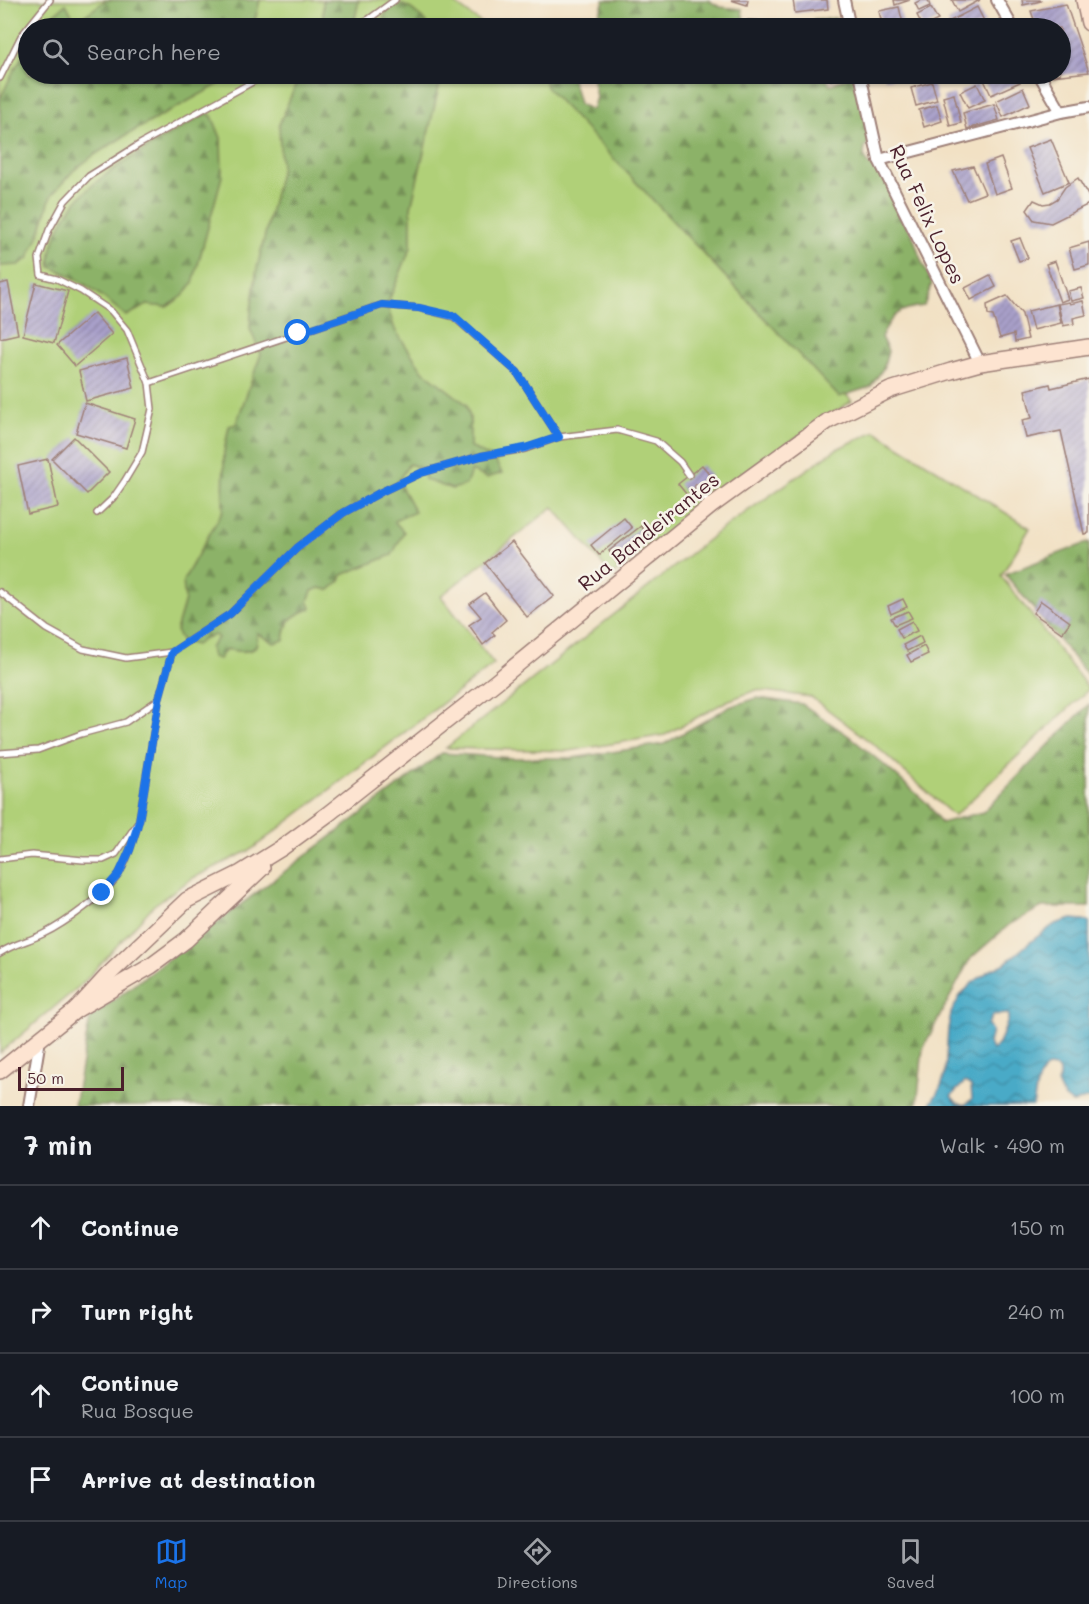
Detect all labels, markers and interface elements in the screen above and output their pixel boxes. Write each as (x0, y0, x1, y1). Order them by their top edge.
search box (18, 18, 1071, 84)
icon: search (39, 35, 72, 68)
text: Search here (87, 37, 221, 66)
street label: Rua Felix Lopes (884, 140, 972, 288)
route start (284, 319, 310, 345)
street label: Rua Bandeirantes (572, 466, 724, 596)
route end (88, 879, 114, 905)
scale bar (18, 1064, 124, 1092)
text: 50 m (27, 1067, 64, 1088)
text: 7 min (24, 1128, 92, 1162)
text: Walk · 490 m (940, 1132, 1065, 1158)
icon: ahead (24, 1211, 57, 1244)
text: Continue (81, 1213, 179, 1242)
text: 150 m (1010, 1214, 1065, 1240)
icon: right (24, 1295, 57, 1328)
text: Turn right (81, 1297, 193, 1326)
text: 240 m (1007, 1298, 1065, 1324)
text: Continue (81, 1368, 179, 1397)
icon: ahead (24, 1379, 57, 1412)
text: 100 m (1009, 1382, 1065, 1408)
text: Rua Bosque (81, 1397, 194, 1423)
icon: arrive (24, 1463, 57, 1496)
text: Arrive at destination (81, 1465, 316, 1494)
tab: Map (155, 1535, 188, 1592)
tab: Directions (497, 1535, 578, 1592)
tab: Saved (887, 1535, 934, 1592)

